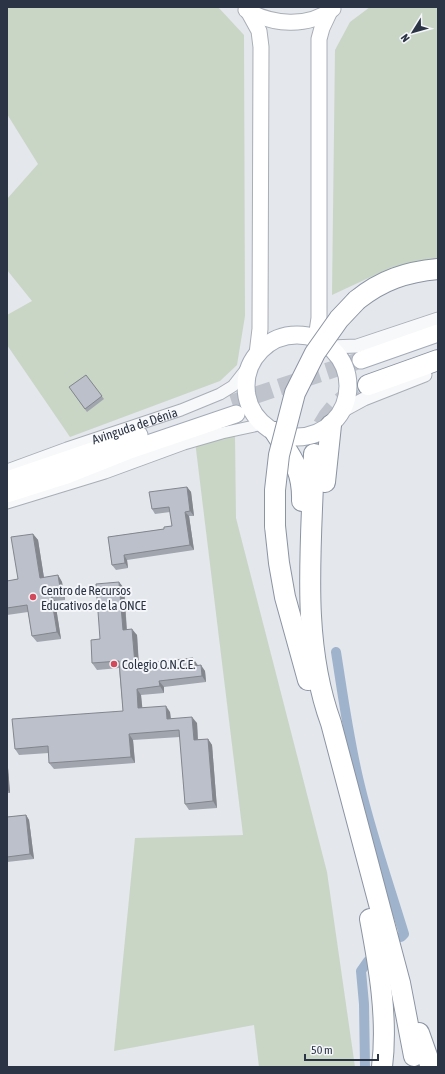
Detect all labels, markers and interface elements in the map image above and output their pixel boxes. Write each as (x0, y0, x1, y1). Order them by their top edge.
north arrow (393, 12, 433, 52)
text: N (398, 32, 412, 44)
street label: Avinguda de Dénia (90, 405, 179, 447)
place label: Centro de Recursos Educativos de la ONCE (41, 583, 147, 613)
marker: Centro de Recursos Educativos de la ONCE (28, 592, 38, 602)
place label: Colegio O.N.C.E. (122, 657, 195, 672)
marker: Colegio O.N.C.E. (109, 659, 119, 669)
scale bar (305, 1036, 378, 1062)
text: 50 m (311, 1043, 333, 1057)

